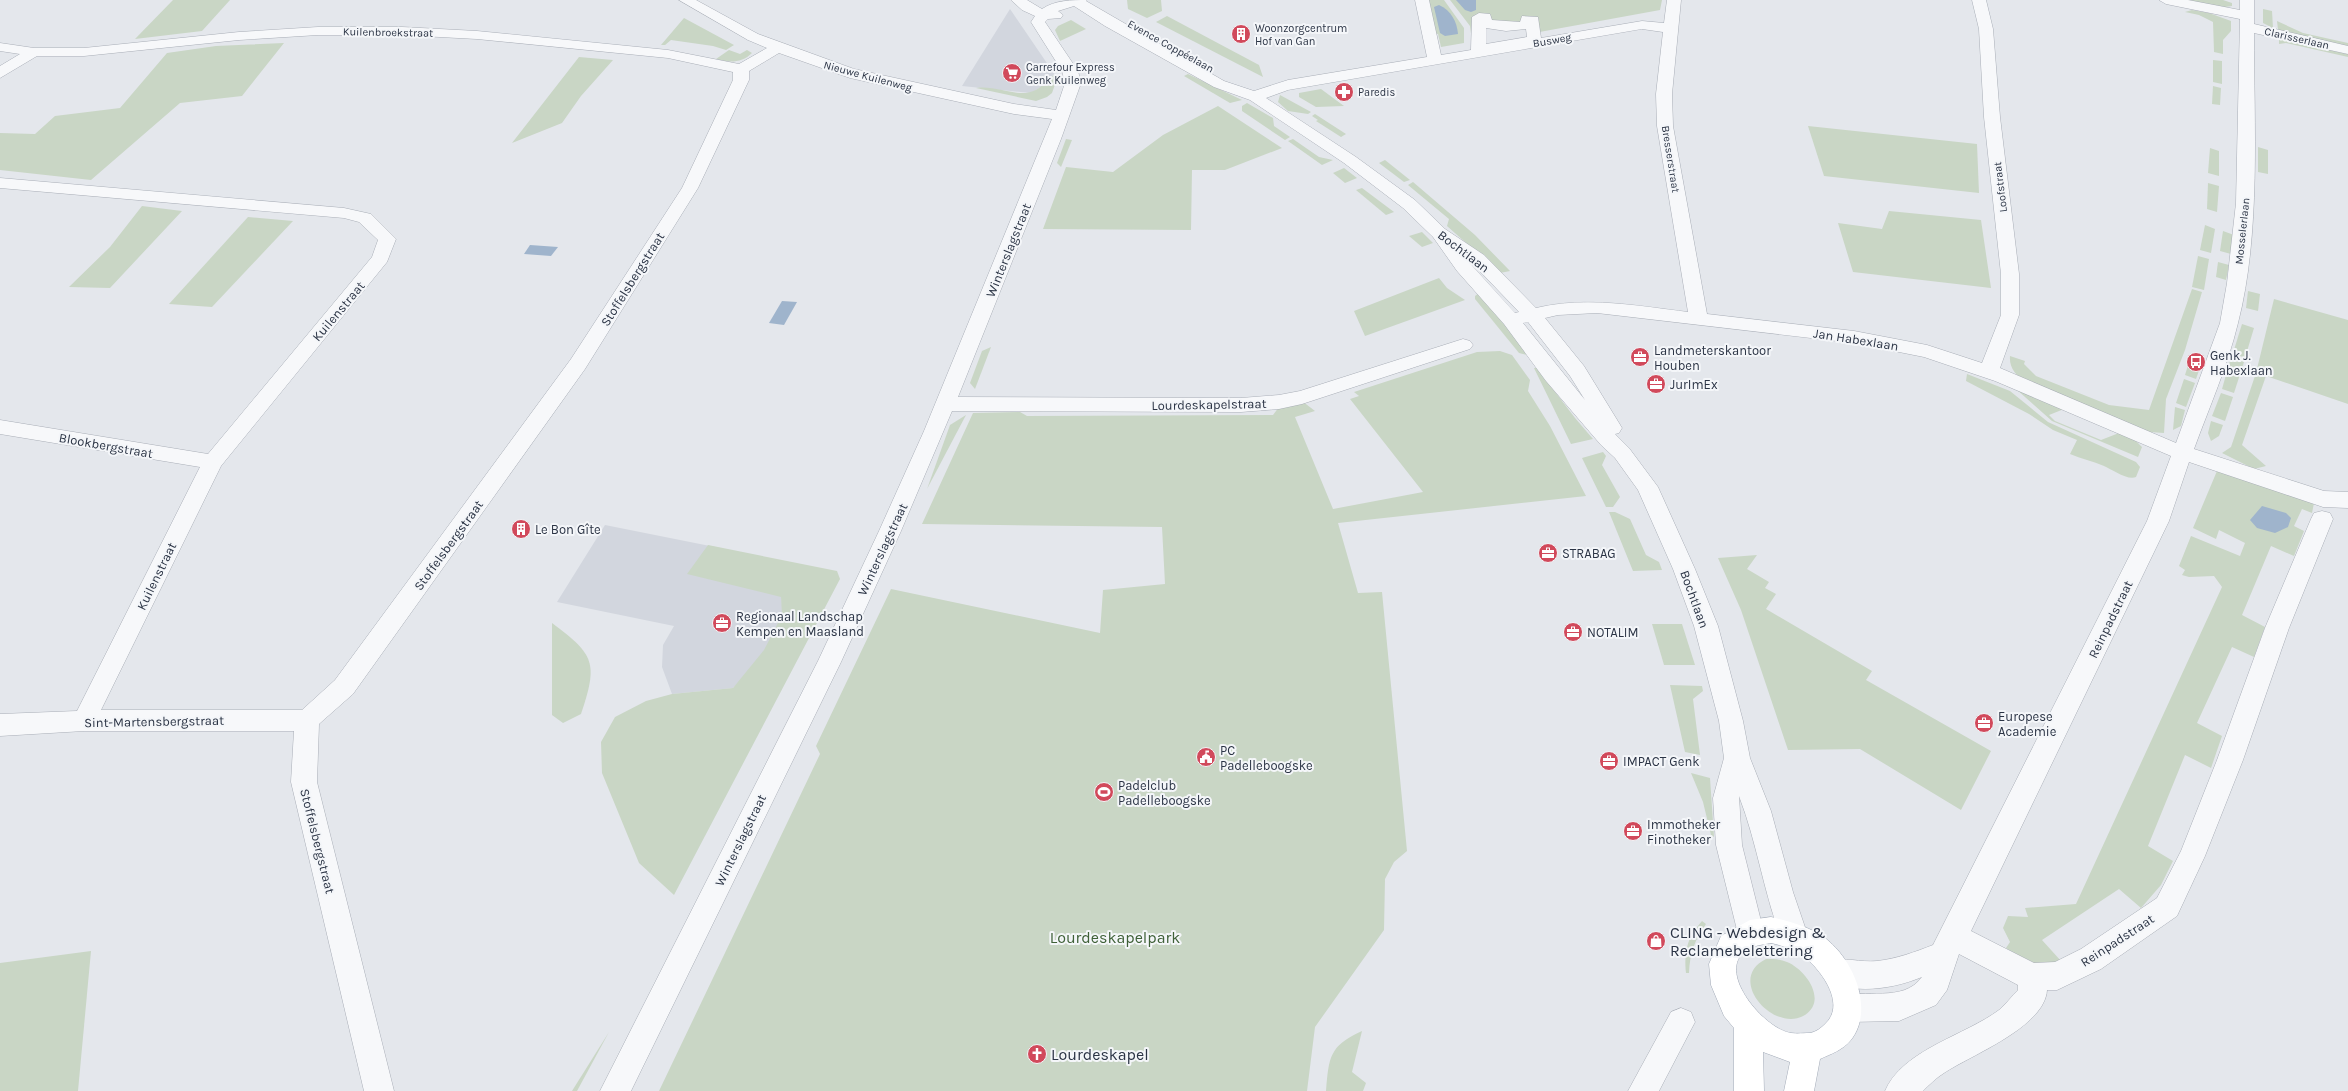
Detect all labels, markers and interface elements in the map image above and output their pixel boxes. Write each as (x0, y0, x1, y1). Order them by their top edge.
street label: Evence Coppéelaan (1125, 17, 1216, 76)
place label: Woonzorgcentrum Hof van Gan (1255, 22, 1347, 48)
building icon: Woonzorgcentrum Hof van Gan (1230, 23, 1252, 45)
street label: Kuilenbroekstraat (343, 25, 433, 40)
street label: Clarisserlaan (2263, 25, 2331, 52)
street label: Busweg (1532, 31, 1573, 50)
street label: Nieuwe Kuilenweg (822, 58, 914, 95)
place label: Carrefour Express Genk Kuilenweg (1026, 61, 1115, 87)
supermarket icon: Carrefour Express Genk Kuilenweg (1001, 62, 1023, 84)
pharmacy icon: Paredis (1333, 81, 1355, 103)
place label: Paredis (1358, 86, 1396, 99)
street label: Bresserstraat (1659, 125, 1682, 194)
street label: Loofstraat (1991, 161, 2010, 213)
street label: Mosselerlaan (2233, 197, 2252, 265)
street label: Winterslagstraat (983, 201, 1034, 299)
street label: Bochtlaan (1435, 227, 1492, 276)
street label: Stoffelsbergstraat (598, 230, 667, 329)
street label: Kuilenstraat (309, 278, 368, 344)
street label: Jan Habexlaan (1812, 325, 1900, 354)
place label: Landmeterskantoor Houben (1654, 343, 1771, 373)
office icon: Landmeterskantoor Houben (1629, 346, 1651, 368)
place label: Genk J. Habexlaan (2210, 348, 2273, 378)
bus stop icon: Genk J. Habexlaan (2185, 351, 2207, 373)
office icon: JurImEx (1645, 373, 1667, 395)
place label: JurImEx (1670, 377, 1718, 392)
street label: Lourdeskapelstraat (1151, 396, 1267, 413)
street label: Blookbergstraat (58, 430, 154, 461)
street label: Stoffelsbergstraat (411, 497, 486, 593)
street label: Winterslagstraat (854, 501, 910, 598)
building icon: Le Bon Gîte (510, 518, 532, 540)
place label: Le Bon Gîte (535, 522, 601, 537)
street label: Kuilenstraat (134, 540, 179, 613)
office icon: STRABAG (1537, 542, 1559, 564)
place label: STRABAG (1562, 546, 1616, 561)
street label: Bochtlaan (1677, 568, 1712, 630)
street label: Reinpadstraat (2085, 578, 2136, 660)
place label: Regionaal Landschap Kempen en Maasland (736, 609, 864, 639)
office icon: Regionaal Landschap Kempen en Maasland (711, 612, 733, 634)
office icon: NOTALIM (1562, 621, 1584, 643)
place label: NOTALIM (1587, 625, 1638, 640)
place label: Europese Academie (1998, 709, 2057, 739)
office icon: Europese Academie (1973, 712, 1995, 734)
street label: Sint-Martensbergstraat (84, 713, 224, 730)
place label: PC Padelleboogske (1220, 743, 1313, 773)
public building icon: PC Padelleboogske (1195, 746, 1217, 768)
office icon: IMPACT Genk (1598, 750, 1620, 772)
place label: IMPACT Genk (1623, 754, 1700, 769)
place label: Padelclub Padelleboogske (1118, 778, 1211, 808)
sports icon: Padelclub Padelleboogske (1093, 781, 1115, 803)
street label: Stoffelsbergstraat (297, 787, 338, 895)
street label: Winterslagstraat (712, 792, 769, 889)
place label: Immotheker Finotheker (1647, 817, 1720, 847)
office icon: Immotheker Finotheker (1622, 820, 1644, 842)
street label: Reinpadstraat (2078, 911, 2157, 970)
place label: CLING - Webdesign & Reclamebelettering (1670, 923, 1826, 960)
park label: Lourdeskapelpark (1050, 928, 1180, 947)
shop icon: CLING - Webdesign & Reclamebelettering (1645, 930, 1667, 952)
church icon: Lourdeskapel (1026, 1043, 1048, 1065)
place label: Lourdeskapel (1051, 1045, 1149, 1064)

